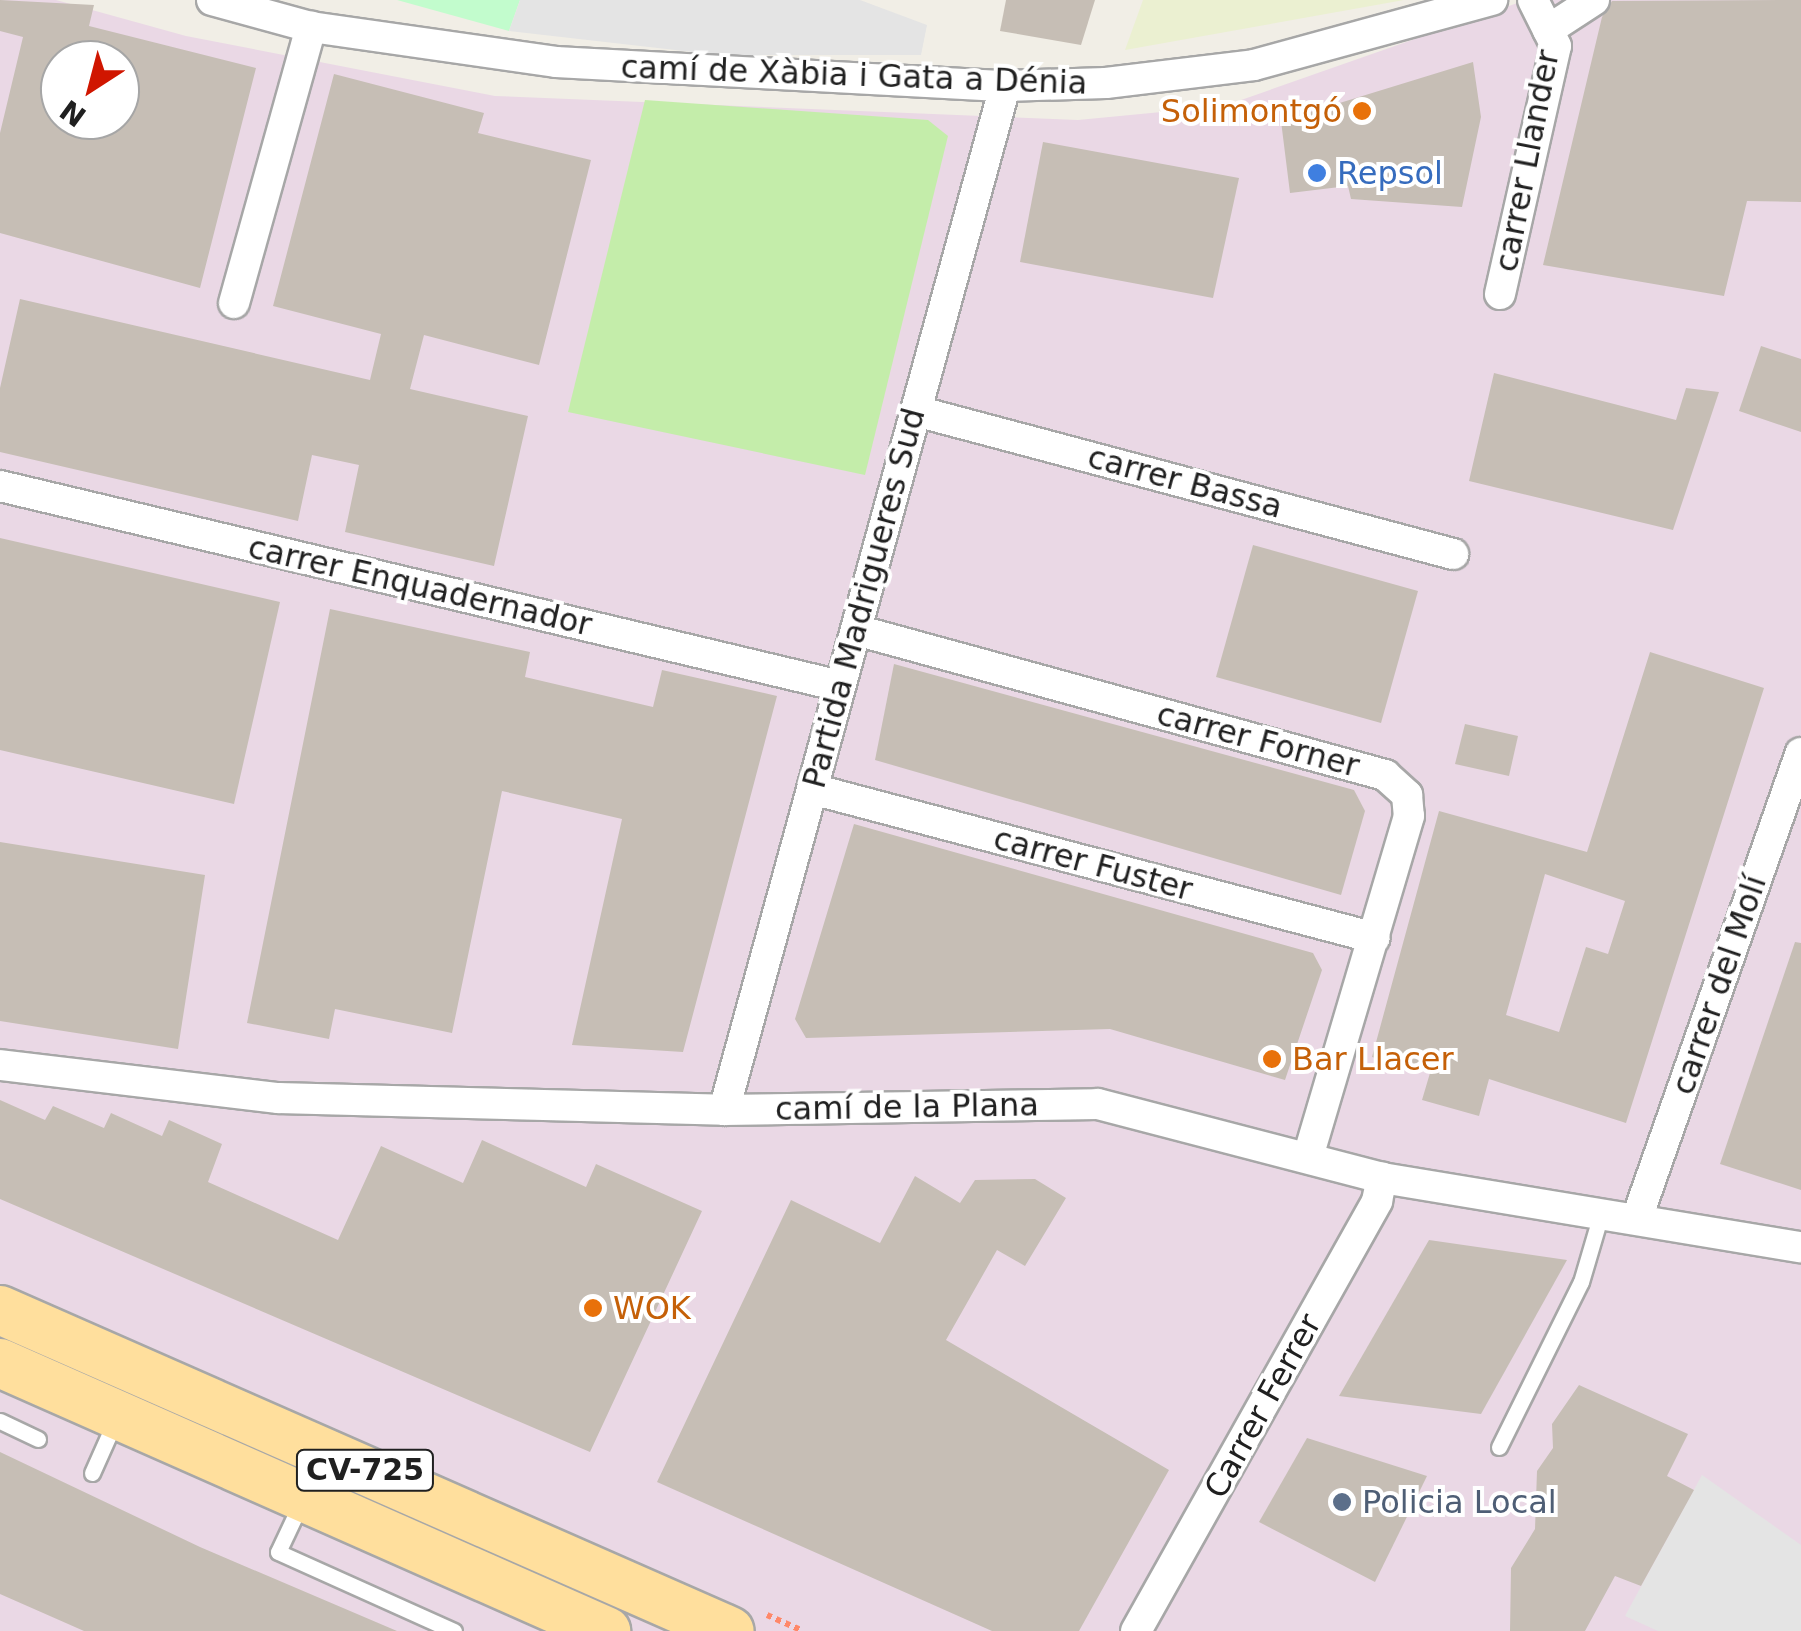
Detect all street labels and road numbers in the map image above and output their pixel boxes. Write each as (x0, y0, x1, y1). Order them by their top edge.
street label: carrer Llander (1487, 47, 1567, 275)
street label: camí de Xàbia i Gata a Dénia (620, 48, 1088, 102)
street label: Partida Madrigueres Sud (795, 404, 933, 792)
street label: carrer Bassa (1084, 438, 1286, 526)
street label: carrer Enquadernador (244, 528, 596, 644)
street label: carrer Forner (1153, 695, 1363, 785)
street label: carrer Fuster (989, 819, 1197, 909)
street label: carrer del Molí (1664, 870, 1774, 1100)
street label: camí de la Plana (775, 1085, 1039, 1129)
street label: Carrer Ferrer (1197, 1307, 1329, 1505)
road number: CV-725 (295, 1445, 435, 1495)

